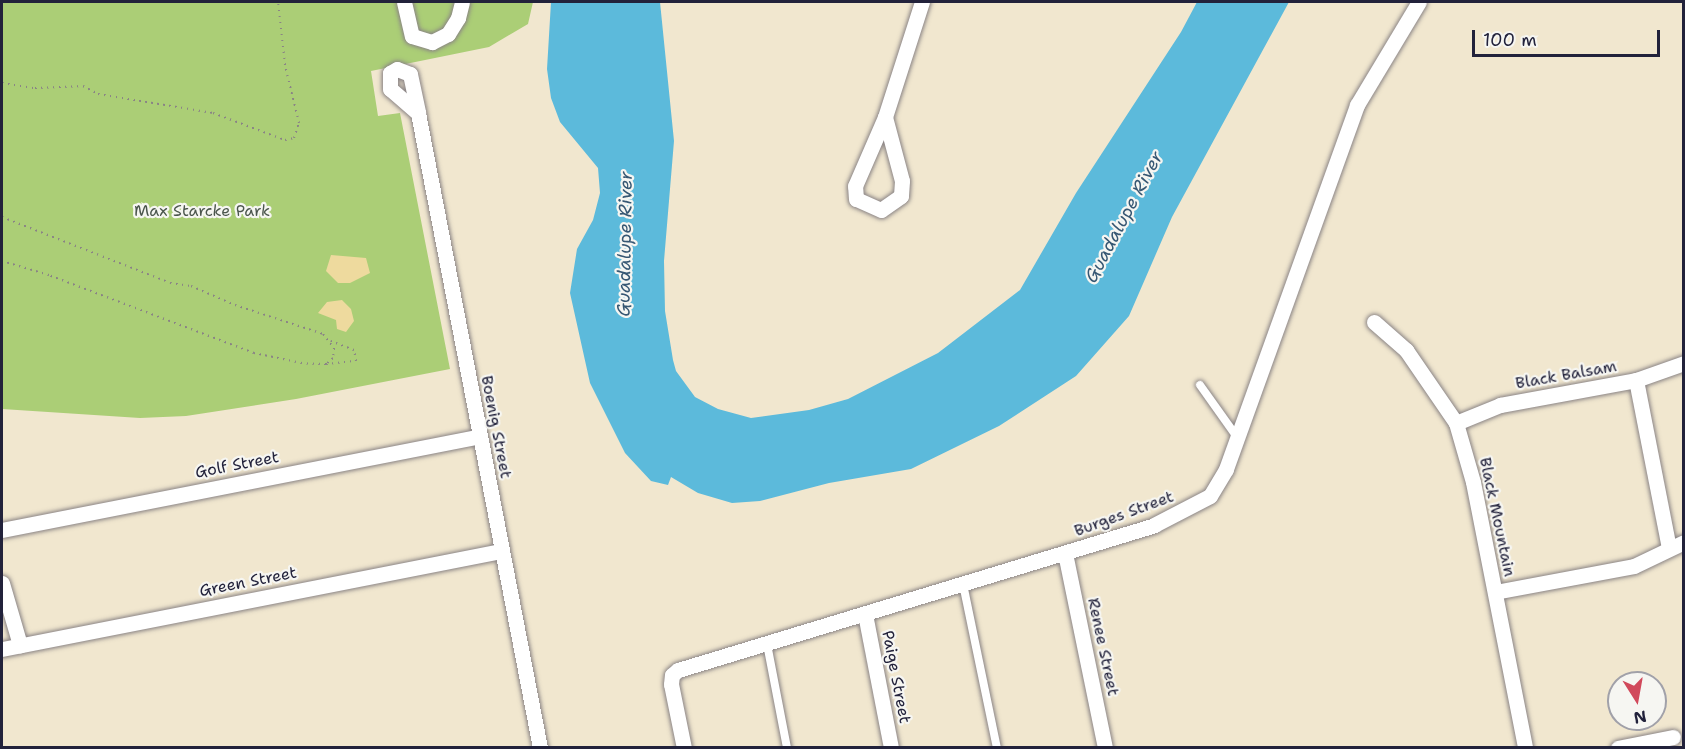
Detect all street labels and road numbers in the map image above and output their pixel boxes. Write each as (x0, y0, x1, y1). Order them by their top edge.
street label: Black Balsam (1514, 357, 1618, 393)
street label: Boenig Street (477, 374, 515, 480)
street label: Golf Street (194, 447, 280, 483)
street label: Black Mountain (1475, 456, 1519, 578)
street label: Burges Street (1072, 487, 1176, 541)
street label: Green Street (198, 563, 298, 601)
street label: Renee Street (1083, 596, 1123, 698)
street label: Paige Street (878, 629, 914, 725)

